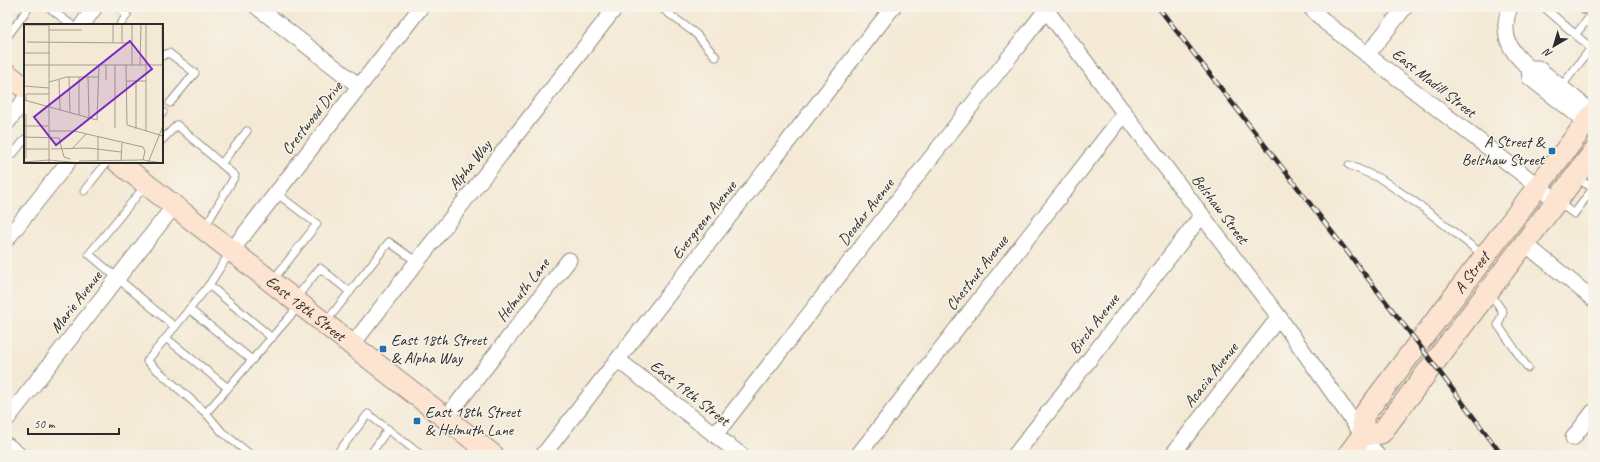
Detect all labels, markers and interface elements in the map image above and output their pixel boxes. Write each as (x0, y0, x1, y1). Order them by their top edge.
inset map (24, 24, 163, 163)
north arrow (1534, 26, 1574, 66)
street label: East Madill Street (1388, 44, 1481, 123)
text: N (1539, 45, 1555, 61)
street label: Crestwood Drive (277, 76, 348, 159)
place label: A Street & Belshaw Street (1462, 132, 1546, 170)
street label: Alpha Way (444, 135, 497, 194)
marker: A Street & Belshaw Street (1547, 146, 1557, 156)
street label: Belshaw Street (1187, 170, 1254, 249)
street label: Deodar Avenue (834, 173, 899, 250)
street label: Evergreen Avenue (667, 175, 742, 263)
street label: Chestnut Avenue (941, 230, 1014, 315)
street label: A Street (1450, 246, 1496, 297)
street label: Helmuth Lane (492, 253, 555, 326)
street label: Marie Avenue (46, 266, 108, 337)
street label: East 18th Street (262, 271, 351, 347)
street label: Birch Avenue (1064, 289, 1125, 358)
place label: East 18th Street & Alpha Way (391, 330, 488, 368)
street label: Acacia Avenue (1180, 337, 1244, 411)
marker: East 18th Street & Alpha Way (378, 344, 388, 354)
street label: East 19th Street (646, 356, 735, 431)
place label: East 18th Street & Helmuth Lane (425, 402, 522, 440)
scale bar (28, 410, 119, 436)
text: 50 m (34, 416, 56, 432)
marker: East 18th Street & Helmuth Lane (412, 416, 422, 426)

